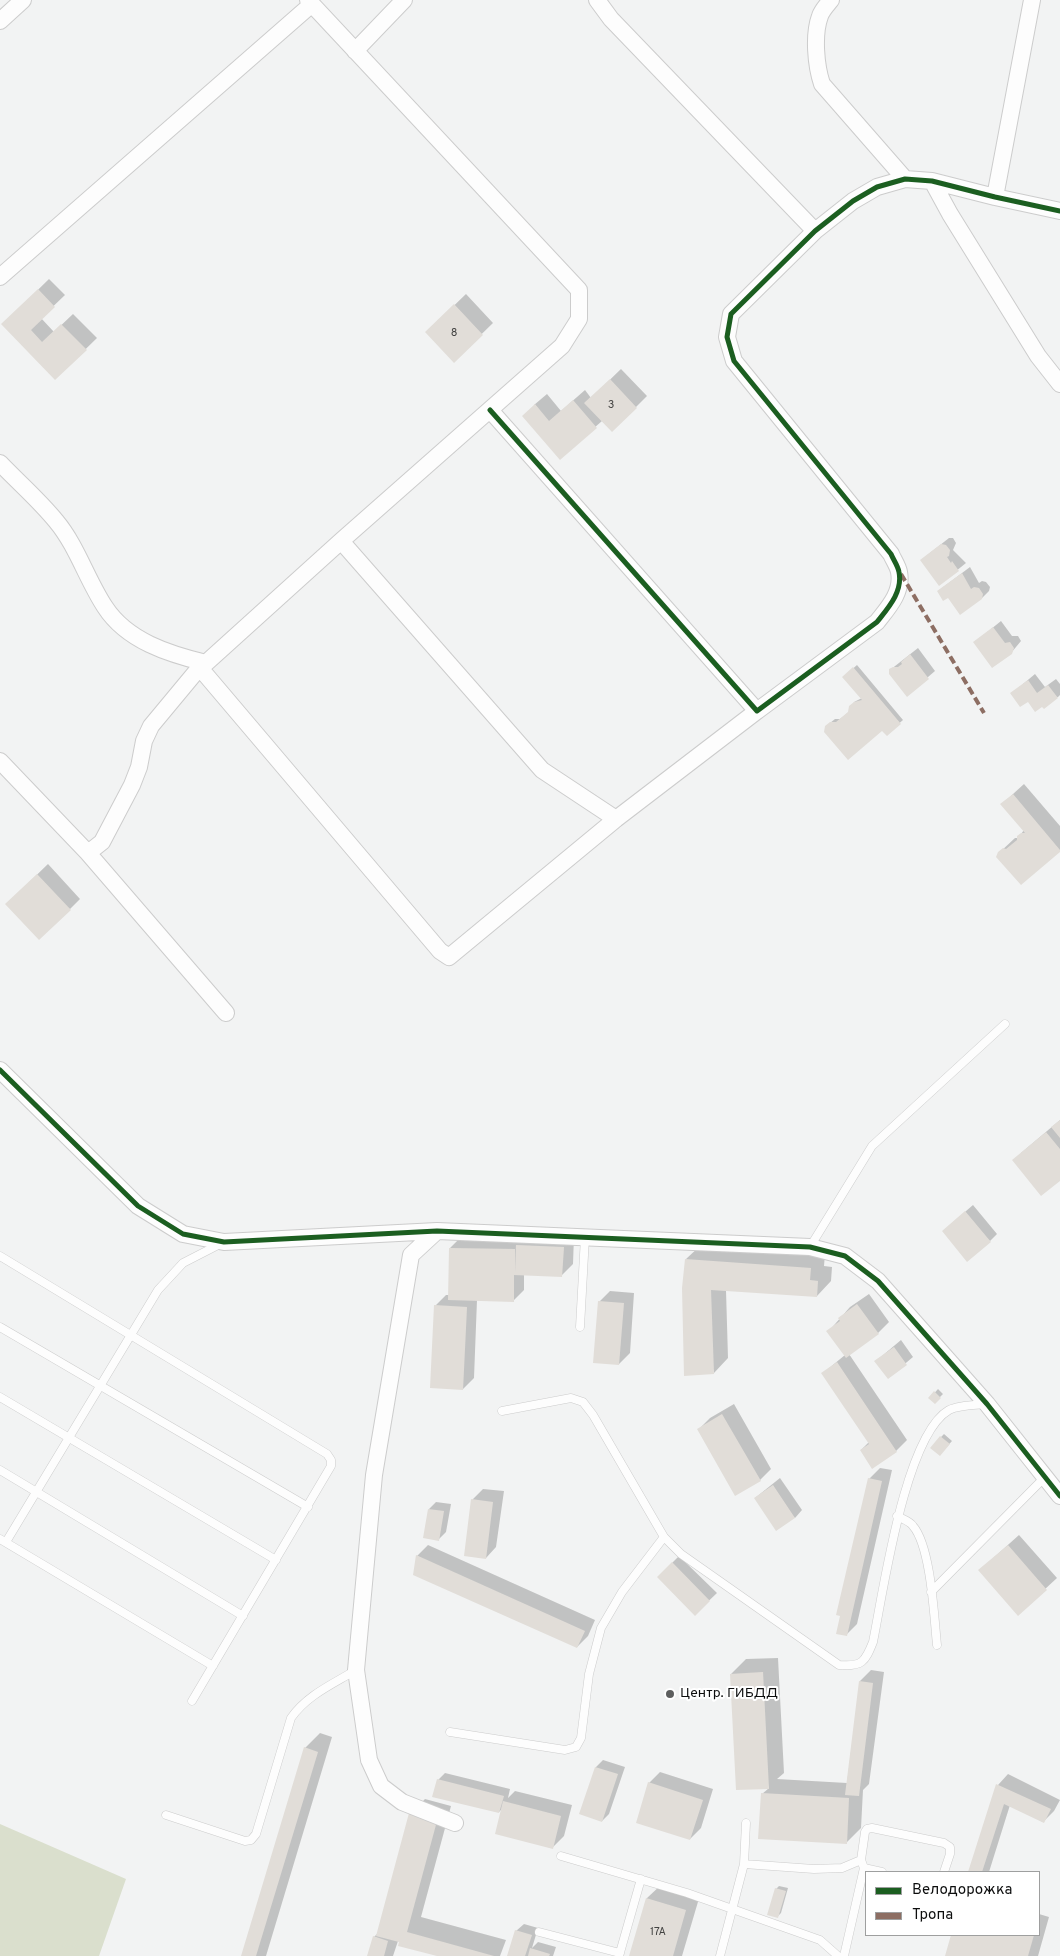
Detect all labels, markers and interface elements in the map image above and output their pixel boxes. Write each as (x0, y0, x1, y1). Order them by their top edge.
house number: 8 (451, 327, 457, 341)
house number: 3 (608, 399, 614, 413)
place label: Центр. ГИБДД (680, 1686, 778, 1702)
marker: Центр. ГИБДД (664, 1688, 676, 1700)
legend (865, 1871, 1040, 1936)
text: Велодорожка (912, 1881, 1012, 1900)
text: Тропа (912, 1906, 953, 1925)
house number: 17А (650, 1926, 666, 1940)

